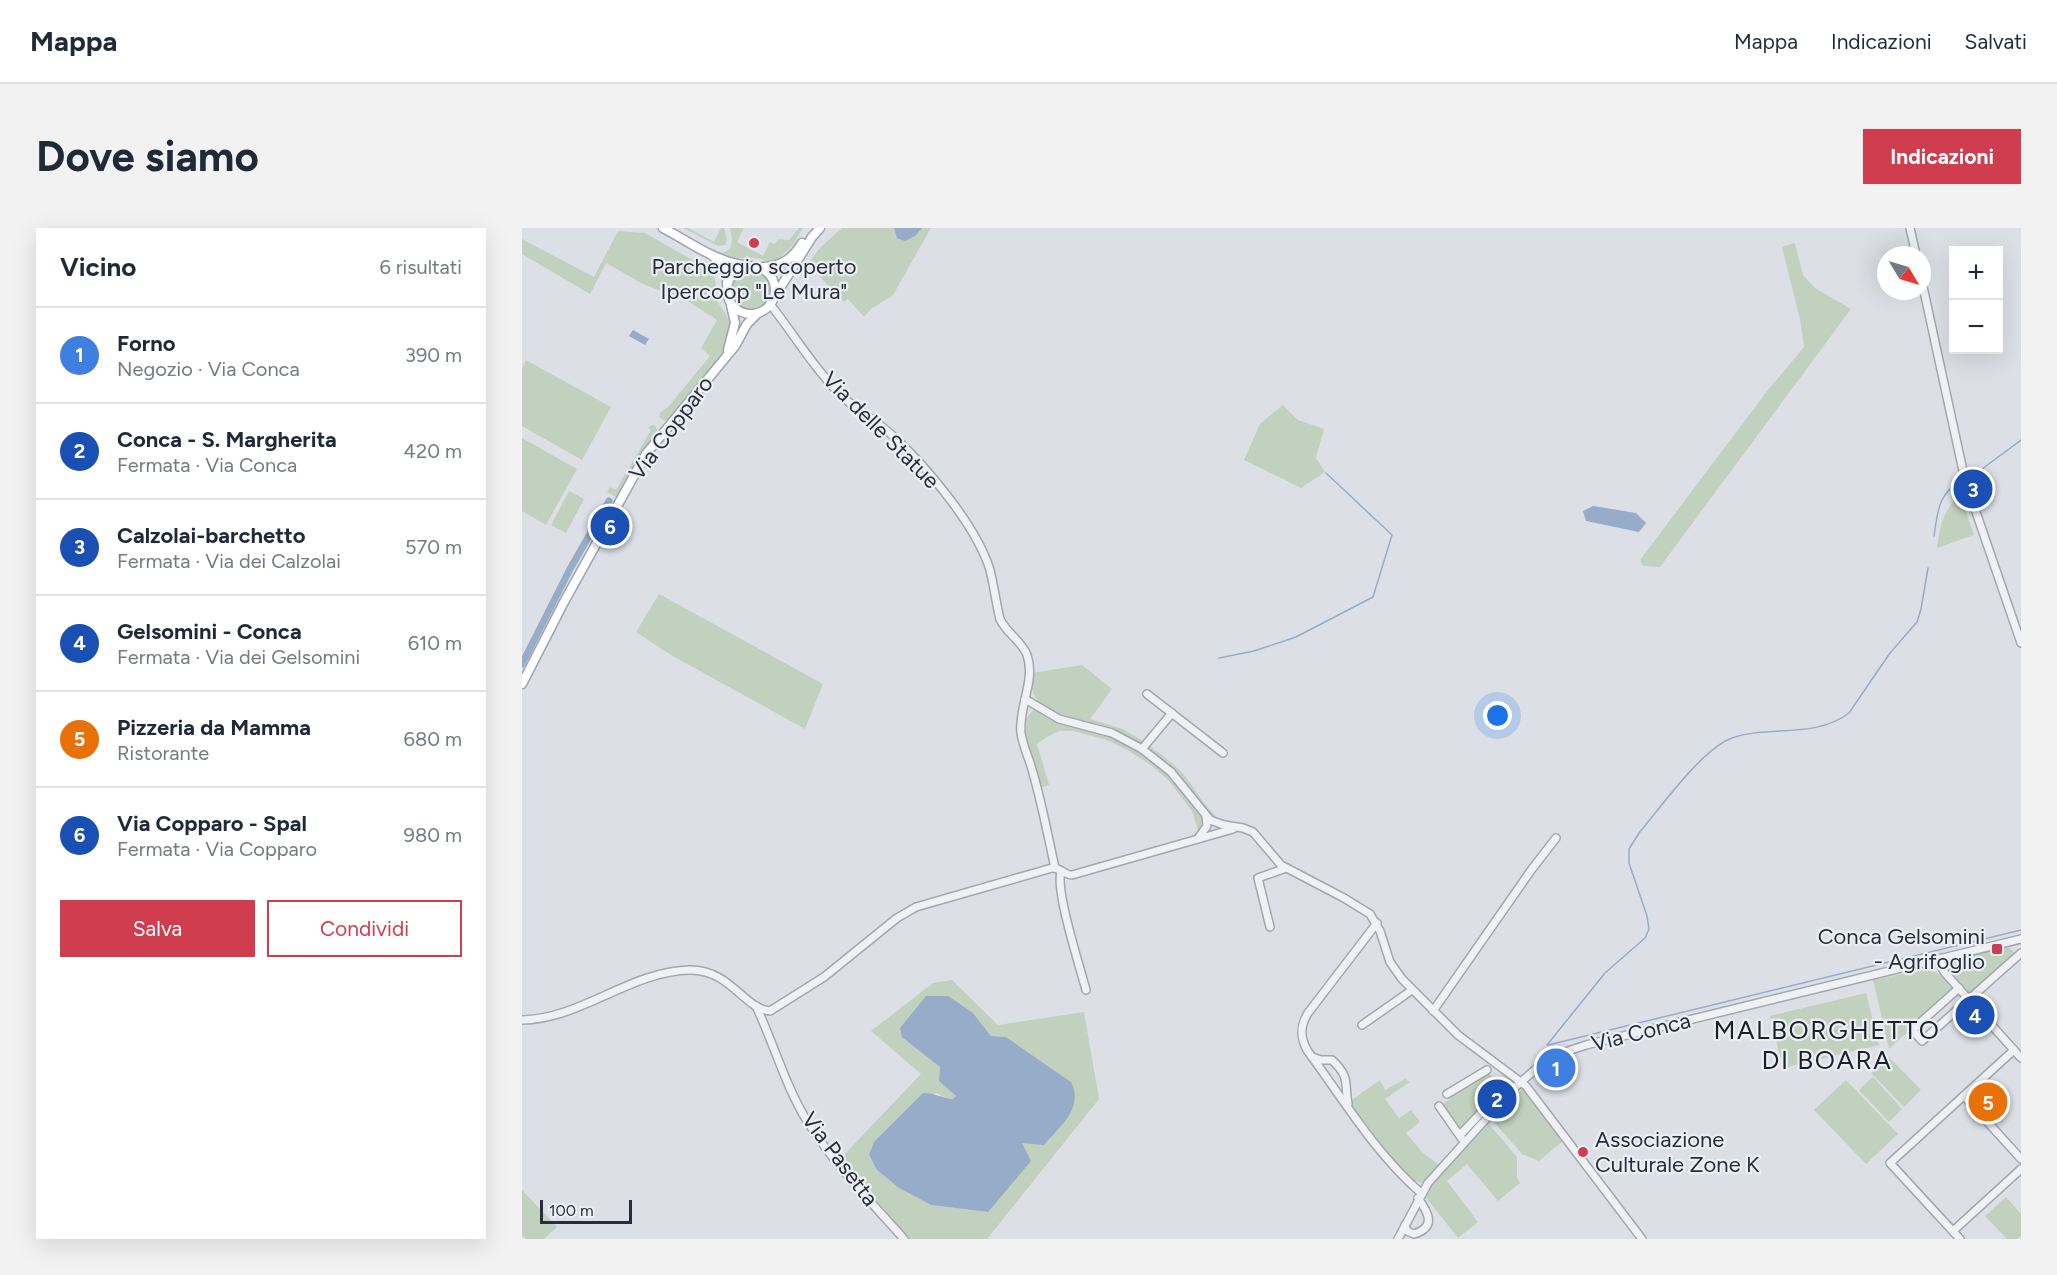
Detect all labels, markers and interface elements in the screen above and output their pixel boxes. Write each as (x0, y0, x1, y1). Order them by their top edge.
text: Mappa (30, 24, 118, 58)
text: Mappa (1734, 29, 1798, 54)
text: Indicazioni (1831, 29, 1932, 54)
text: Salvati (1965, 29, 2027, 54)
button: Indicazioni (1863, 129, 2021, 184)
text: Dove siamo (36, 131, 259, 182)
marker: Parcheggio scoperto Ipercoop "Le Mura" (747, 236, 761, 250)
north arrow (1877, 246, 1931, 300)
map controls (1949, 246, 2003, 354)
button: + (1949, 246, 2003, 300)
text: Vicino (60, 251, 136, 283)
place label: Parcheggio scoperto Ipercoop "Le Mura" (652, 253, 856, 305)
text: 6 risultati (380, 255, 462, 279)
button: − (1949, 300, 2003, 354)
text: Forno (117, 330, 175, 357)
text: 1 (75, 343, 84, 367)
text: 390 m (405, 343, 462, 367)
text: Negozio · Via Conca (117, 357, 300, 381)
street label: Via delle Statue (817, 366, 945, 494)
street label: Via Copparo (623, 371, 719, 485)
text: Conca - S. Margherita (117, 426, 337, 453)
text: 2 (74, 439, 85, 463)
text: 420 m (404, 439, 462, 463)
text: Fermata · Via Conca (117, 453, 297, 477)
pin: 3 (1954, 466, 1992, 512)
pin: 6 (590, 504, 629, 548)
text: Calzolai-barchetto (117, 522, 305, 549)
text: 3 (74, 535, 85, 559)
text: 570 m (405, 535, 462, 559)
text: Fermata · Via dei Calzolai (117, 549, 341, 573)
text: Gelsomini - Conca (117, 618, 302, 645)
text: 4 (73, 631, 86, 655)
text: 610 m (408, 631, 462, 655)
text: Fermata · Via dei Gelsomini (117, 645, 360, 669)
your location (1483, 701, 1512, 730)
text: Pizzeria da Mamma (117, 714, 311, 741)
text: 5 (74, 727, 85, 751)
text: 680 m (404, 727, 462, 751)
text: Ristorante (117, 741, 209, 765)
text: Via Copparo - Spal (117, 810, 307, 837)
text: 6 (74, 823, 85, 847)
text: 980 m (404, 823, 462, 847)
text: Fermata · Via Copparo (117, 837, 317, 861)
button: Salva (60, 900, 255, 957)
button: Condividi (267, 900, 462, 957)
place label: Conca Gelsomini - Agrifoglio (1818, 923, 1985, 975)
marker: Conca Gelsomini - Agrifoglio (1990, 942, 2004, 956)
pin: 4 (1956, 992, 1994, 1038)
street label: Via Conca (1589, 1007, 1693, 1057)
district label: MALBORGHETTO DI BOARA (1713, 1014, 1941, 1076)
pin: 1 (1536, 1046, 1576, 1090)
pin: 2 (1478, 1076, 1516, 1122)
pin: 5 (1968, 1080, 2008, 1124)
street label: Via Pasetta (796, 1107, 884, 1211)
place label: Associazione Culturale Zone K (1595, 1126, 1760, 1178)
marker: Associazione Culturale Zone K (1576, 1145, 1590, 1159)
scale bar (540, 1197, 632, 1224)
text: 100 m (549, 1201, 594, 1220)

